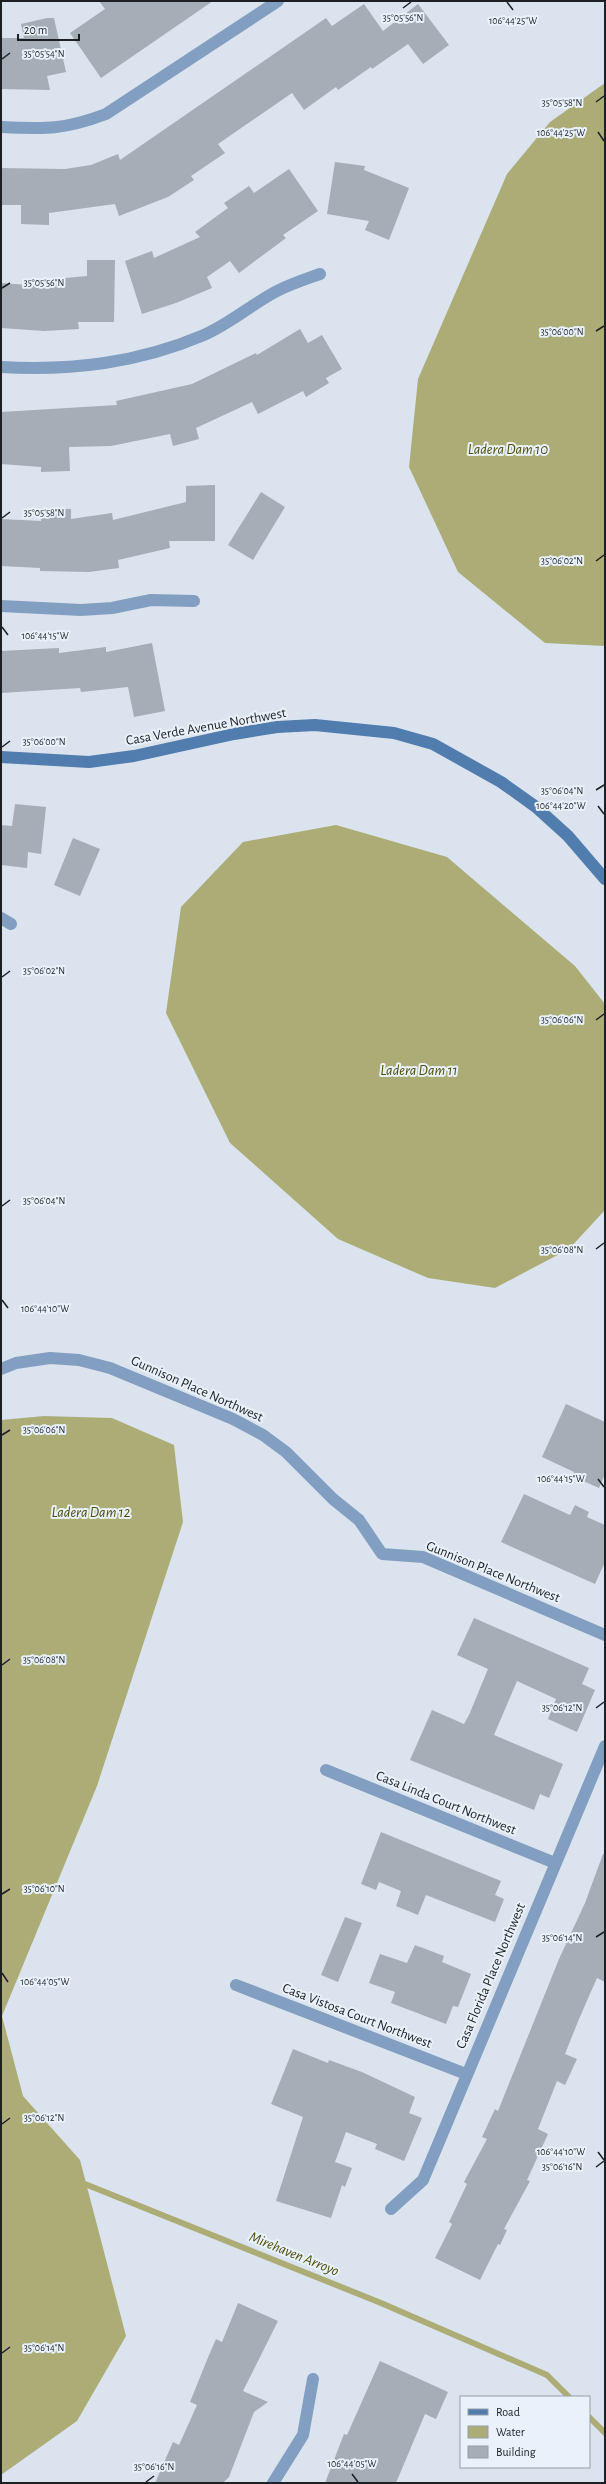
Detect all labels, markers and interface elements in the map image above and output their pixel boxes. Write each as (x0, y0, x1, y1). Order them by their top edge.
text: 35°05'56"N (383, 13, 423, 23)
scale bar (18, 16, 79, 42)
text: 106°44'25"W (489, 16, 537, 26)
text: 20 m (24, 24, 47, 36)
text: 35°05'54"N (24, 49, 64, 59)
text: 35°05'58"N (542, 98, 582, 108)
text: 106°44'25"W (537, 128, 585, 138)
text: 35°05'56"N (24, 278, 64, 288)
text: 35°06'00"N (540, 327, 584, 337)
water label: Ladera Dam 10 (468, 442, 548, 457)
text: 35°05'58"N (24, 508, 64, 518)
text: 35°06'02"N (541, 556, 583, 566)
text: 106°44'15"W (21, 631, 69, 641)
street label: Casa Verde Avenue Northwest (125, 706, 288, 748)
text: 35°06'00"N (22, 737, 66, 747)
text: 35°06'04"N (541, 786, 583, 796)
text: 106°44'20"W (536, 801, 586, 811)
text: 35°06'02"N (23, 966, 65, 976)
text: 35°06'06"N (541, 1015, 583, 1025)
water label: Ladera Dam 11 (380, 1063, 458, 1078)
text: 35°06'04"N (23, 1196, 65, 1206)
text: 35°06'08"N (541, 1245, 583, 1255)
text: 106°44'10"W (21, 1304, 69, 1314)
street label: Gunnison Place Northwest (129, 1354, 266, 1425)
text: 35°06'06"N (23, 1425, 65, 1435)
text: 106°44'15"W (537, 1474, 585, 1484)
water label: Ladera Dam 12 (51, 1505, 131, 1520)
street label: Gunnison Place Northwest (424, 1539, 562, 1605)
text: 35°06'08"N (23, 1655, 65, 1665)
text: 35°06'12"N (542, 1703, 582, 1713)
street label: Casa Linda Court Northwest (374, 1768, 519, 1838)
text: 35°06'10"N (23, 1884, 65, 1894)
street label: Casa Florida Place Northwest (454, 1901, 528, 2051)
text: 35°06'14"N (542, 1933, 582, 1943)
text: 106°44'05"W (21, 1977, 70, 1987)
street label: Casa Vistosa Court Northwest (280, 1981, 434, 2051)
text: 35°06'12"N (24, 2113, 64, 2123)
text: 106°44'10"W (537, 2147, 585, 2157)
text: 35°06'16"N (542, 2162, 582, 2172)
water label: Mirehaven Arroyo (247, 2229, 341, 2279)
text: 35°06'14"N (24, 2343, 64, 2353)
legend (460, 2396, 590, 2468)
text: Road (496, 2406, 520, 2418)
text: Water (496, 2426, 525, 2438)
text: Building (496, 2446, 536, 2458)
text: 106°44'05"W (328, 2459, 377, 2469)
text: 35°06'16"N (134, 2462, 174, 2472)

